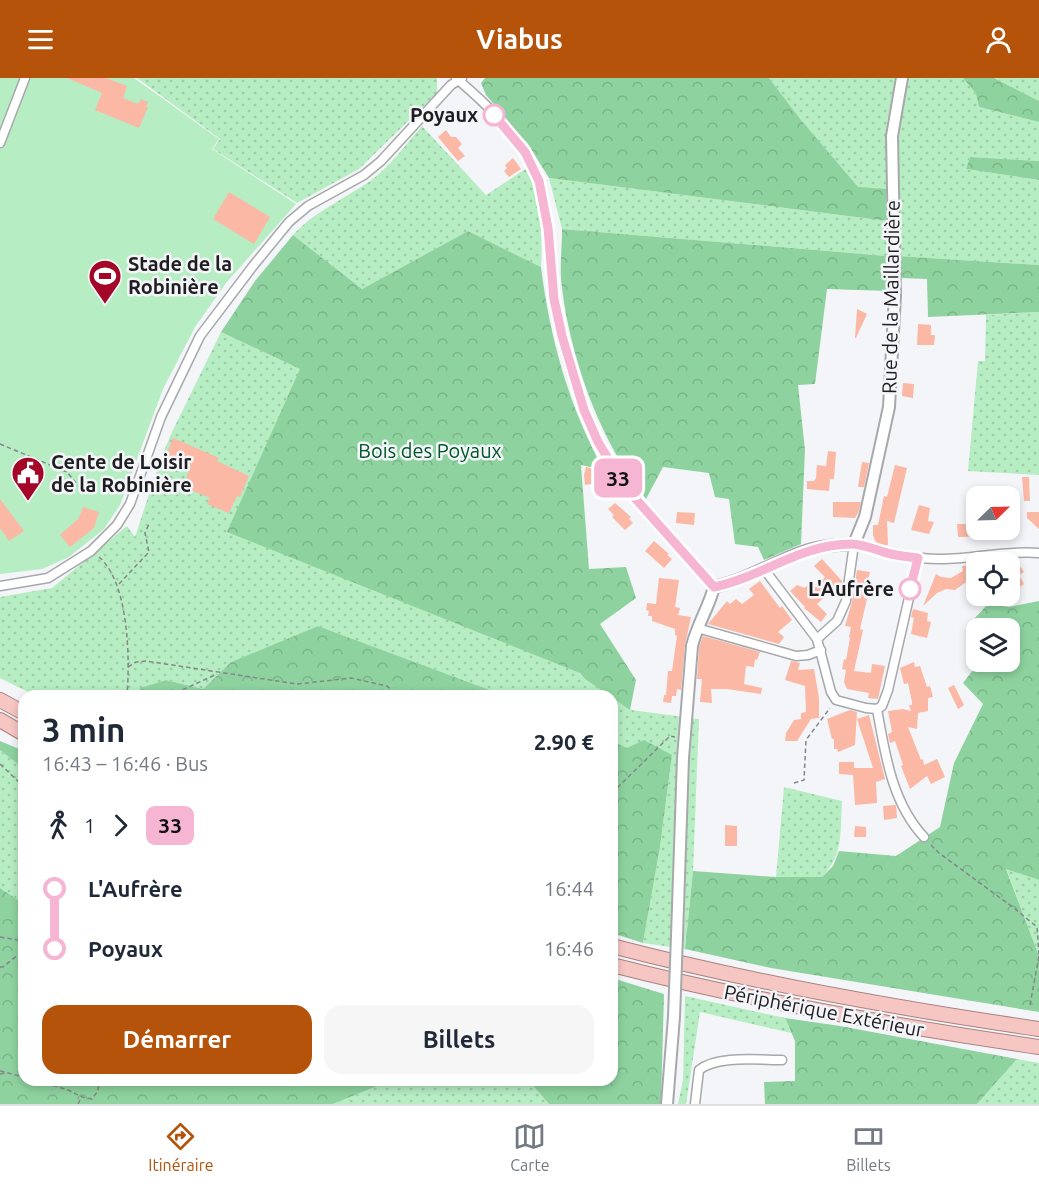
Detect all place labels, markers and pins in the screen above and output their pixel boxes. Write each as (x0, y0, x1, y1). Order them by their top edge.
place label: Poyaux (410, 103, 478, 126)
marker: Poyaux (483, 104, 505, 126)
place label: Stade de la Robinière (128, 252, 232, 298)
sports icon: Stade de la Robinière (87, 258, 123, 305)
place label: Cente de Loisir de la Robinière (51, 450, 192, 496)
public building icon: Cente de Loisir de la Robinière (10, 455, 46, 502)
place label: L'Aufrère (808, 577, 894, 600)
marker: L'Aufrère (899, 578, 921, 600)

